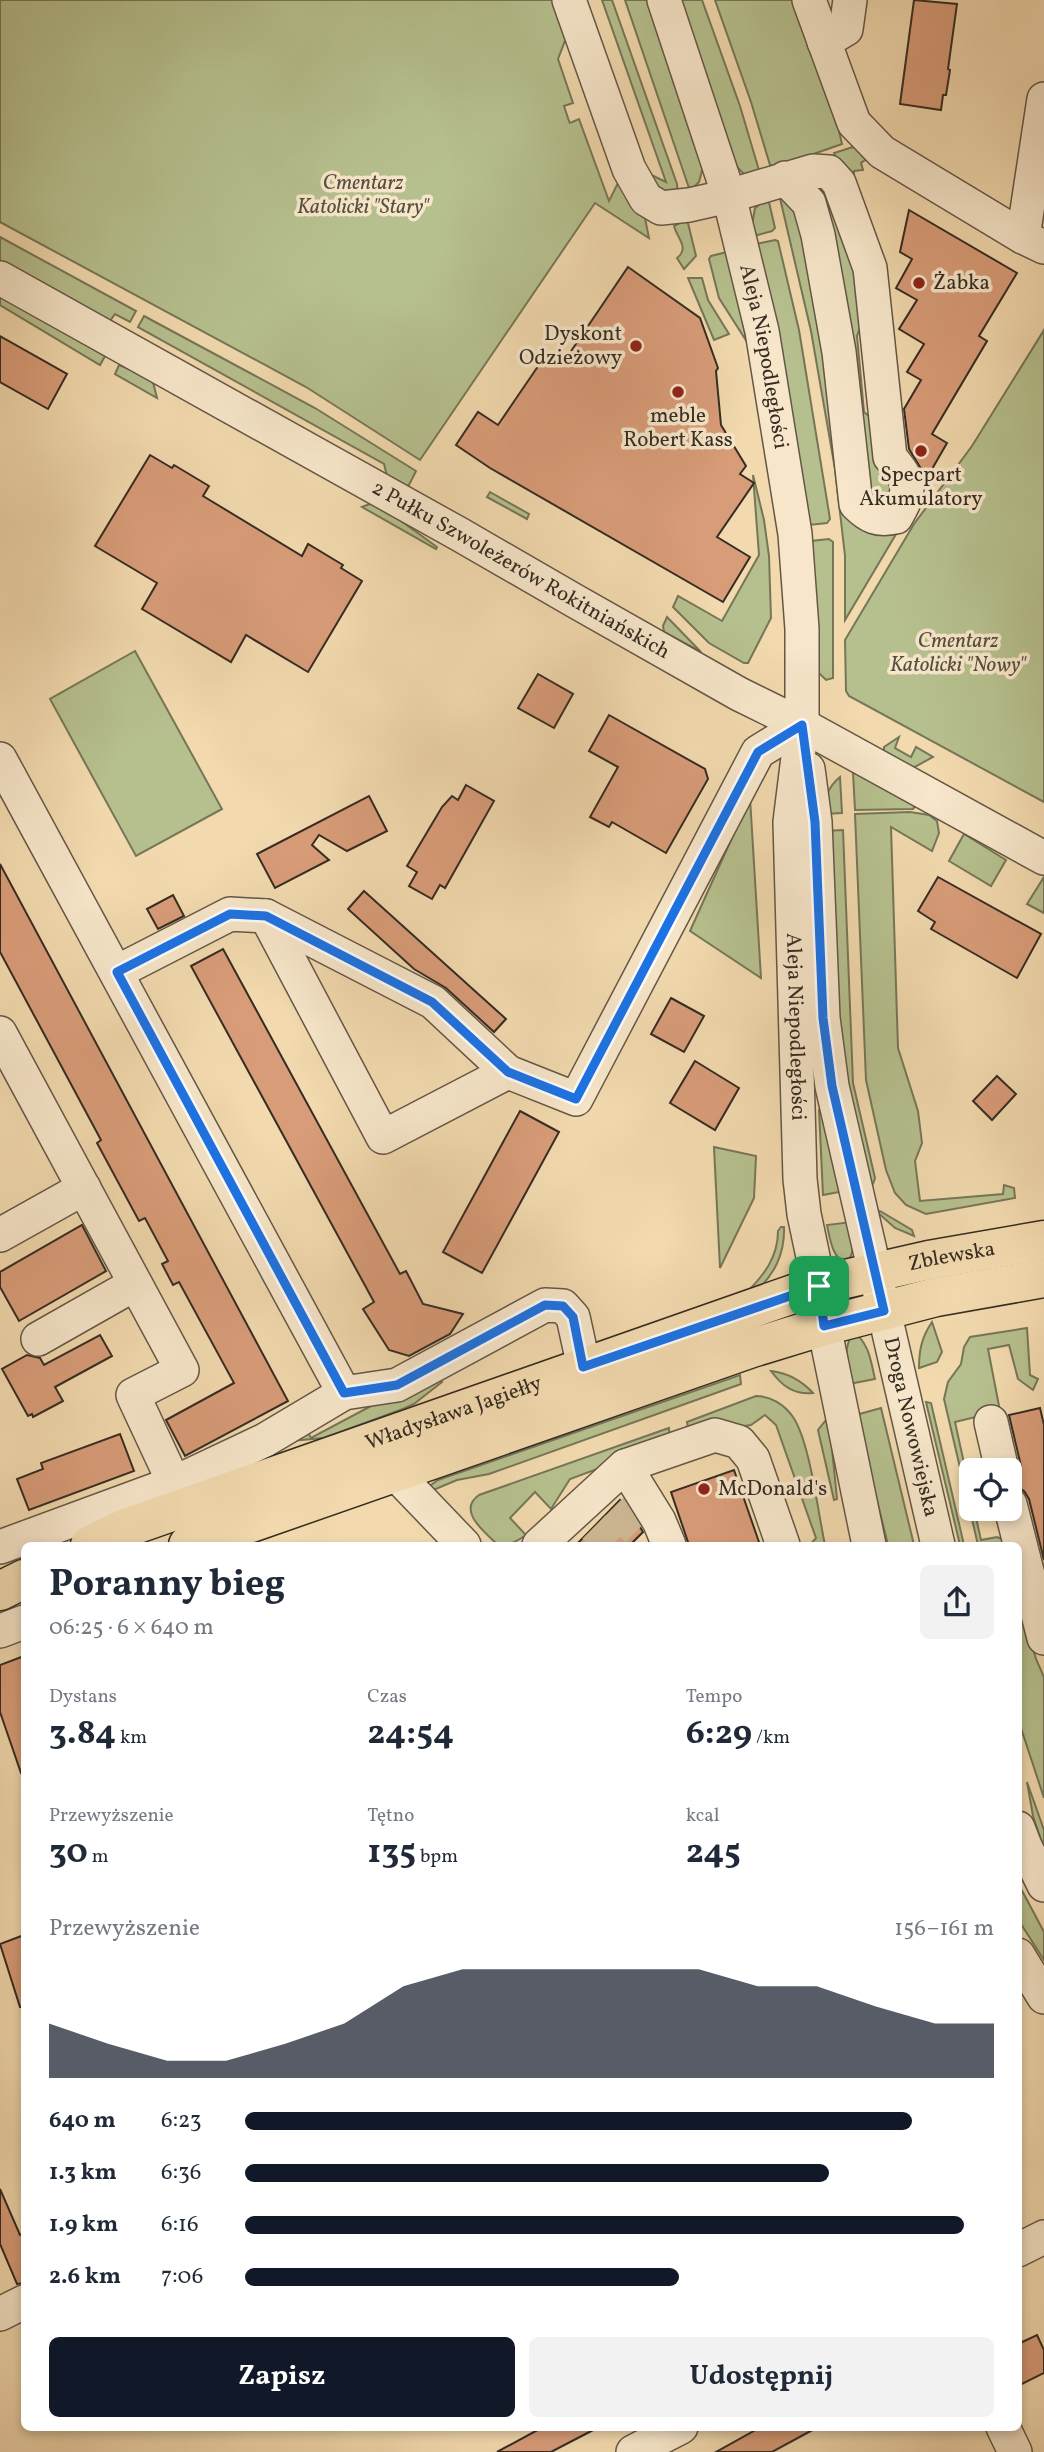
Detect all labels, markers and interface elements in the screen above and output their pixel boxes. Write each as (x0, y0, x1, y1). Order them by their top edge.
park label: Cmentarz Katolicki "Stary" (297, 169, 430, 222)
street label: Aleja Niepodległości (732, 261, 795, 451)
place label: Żabka (933, 269, 990, 298)
marker: Żabka (911, 275, 927, 291)
place label: Dyskont Odzieżowy (519, 320, 623, 373)
marker: Dyskont Odzieżowy (628, 338, 644, 354)
marker: meble Robert Kass (670, 384, 686, 400)
place label: meble Robert Kass (623, 402, 733, 455)
marker: Specpart Akumulatory (913, 443, 929, 459)
place label: Specpart Akumulatory (859, 461, 983, 514)
street label: 2 Pułku Szwoleżerów Rokitniańskich (366, 474, 675, 666)
park label: Cmentarz Katolicki "Nowy" (890, 627, 1027, 680)
street label: Aleja Niepodległości (779, 933, 813, 1121)
street label: Zblewska (905, 1234, 997, 1279)
pin (789, 1256, 849, 1316)
icon: arrive (800, 1267, 838, 1305)
street label: Droga Nowowiejska (876, 1334, 946, 1520)
street label: Władysława Jagiełły (361, 1369, 546, 1457)
map controls (959, 1458, 1022, 1521)
button: locate (959, 1458, 1022, 1521)
place label: McDonald's (718, 1475, 827, 1504)
marker: McDonald's (696, 1481, 712, 1497)
text: Poranny bieg (49, 1559, 285, 1612)
button: share (920, 1565, 994, 1639)
text: 06:25 · 6 × 640 m (49, 1612, 214, 1644)
text: Dystans (49, 1684, 117, 1710)
text: Czas (367, 1684, 407, 1710)
text: Tempo (686, 1684, 742, 1710)
text: 3.84 (49, 1710, 116, 1758)
text: 24:54 (367, 1710, 454, 1758)
text: 6:29 (686, 1710, 752, 1758)
text: km (116, 1725, 147, 1751)
text: /km (752, 1725, 790, 1751)
text: Przewyższenie (49, 1803, 174, 1829)
text: Tętno (367, 1803, 414, 1829)
text: kcal (686, 1803, 719, 1829)
text: 30 (49, 1829, 88, 1877)
text: 135 (367, 1829, 416, 1877)
text: 245 (686, 1829, 741, 1877)
text: m (88, 1844, 109, 1870)
text: bpm (416, 1844, 458, 1870)
text: Przewyższenie (49, 1913, 200, 1945)
text: 156–161 m (894, 1913, 994, 1945)
text: 640 m (49, 2105, 116, 2137)
text: 6:23 (161, 2105, 202, 2137)
text: 1.3 km (49, 2157, 117, 2189)
text: 6:36 (161, 2157, 202, 2189)
text: 1.9 km (49, 2209, 118, 2241)
text: 6:16 (161, 2209, 199, 2241)
text: 2.6 km (49, 2261, 121, 2293)
text: 7:06 (161, 2261, 203, 2293)
button: Zapisz (49, 2337, 515, 2417)
button: Udostępnij (529, 2337, 994, 2417)

